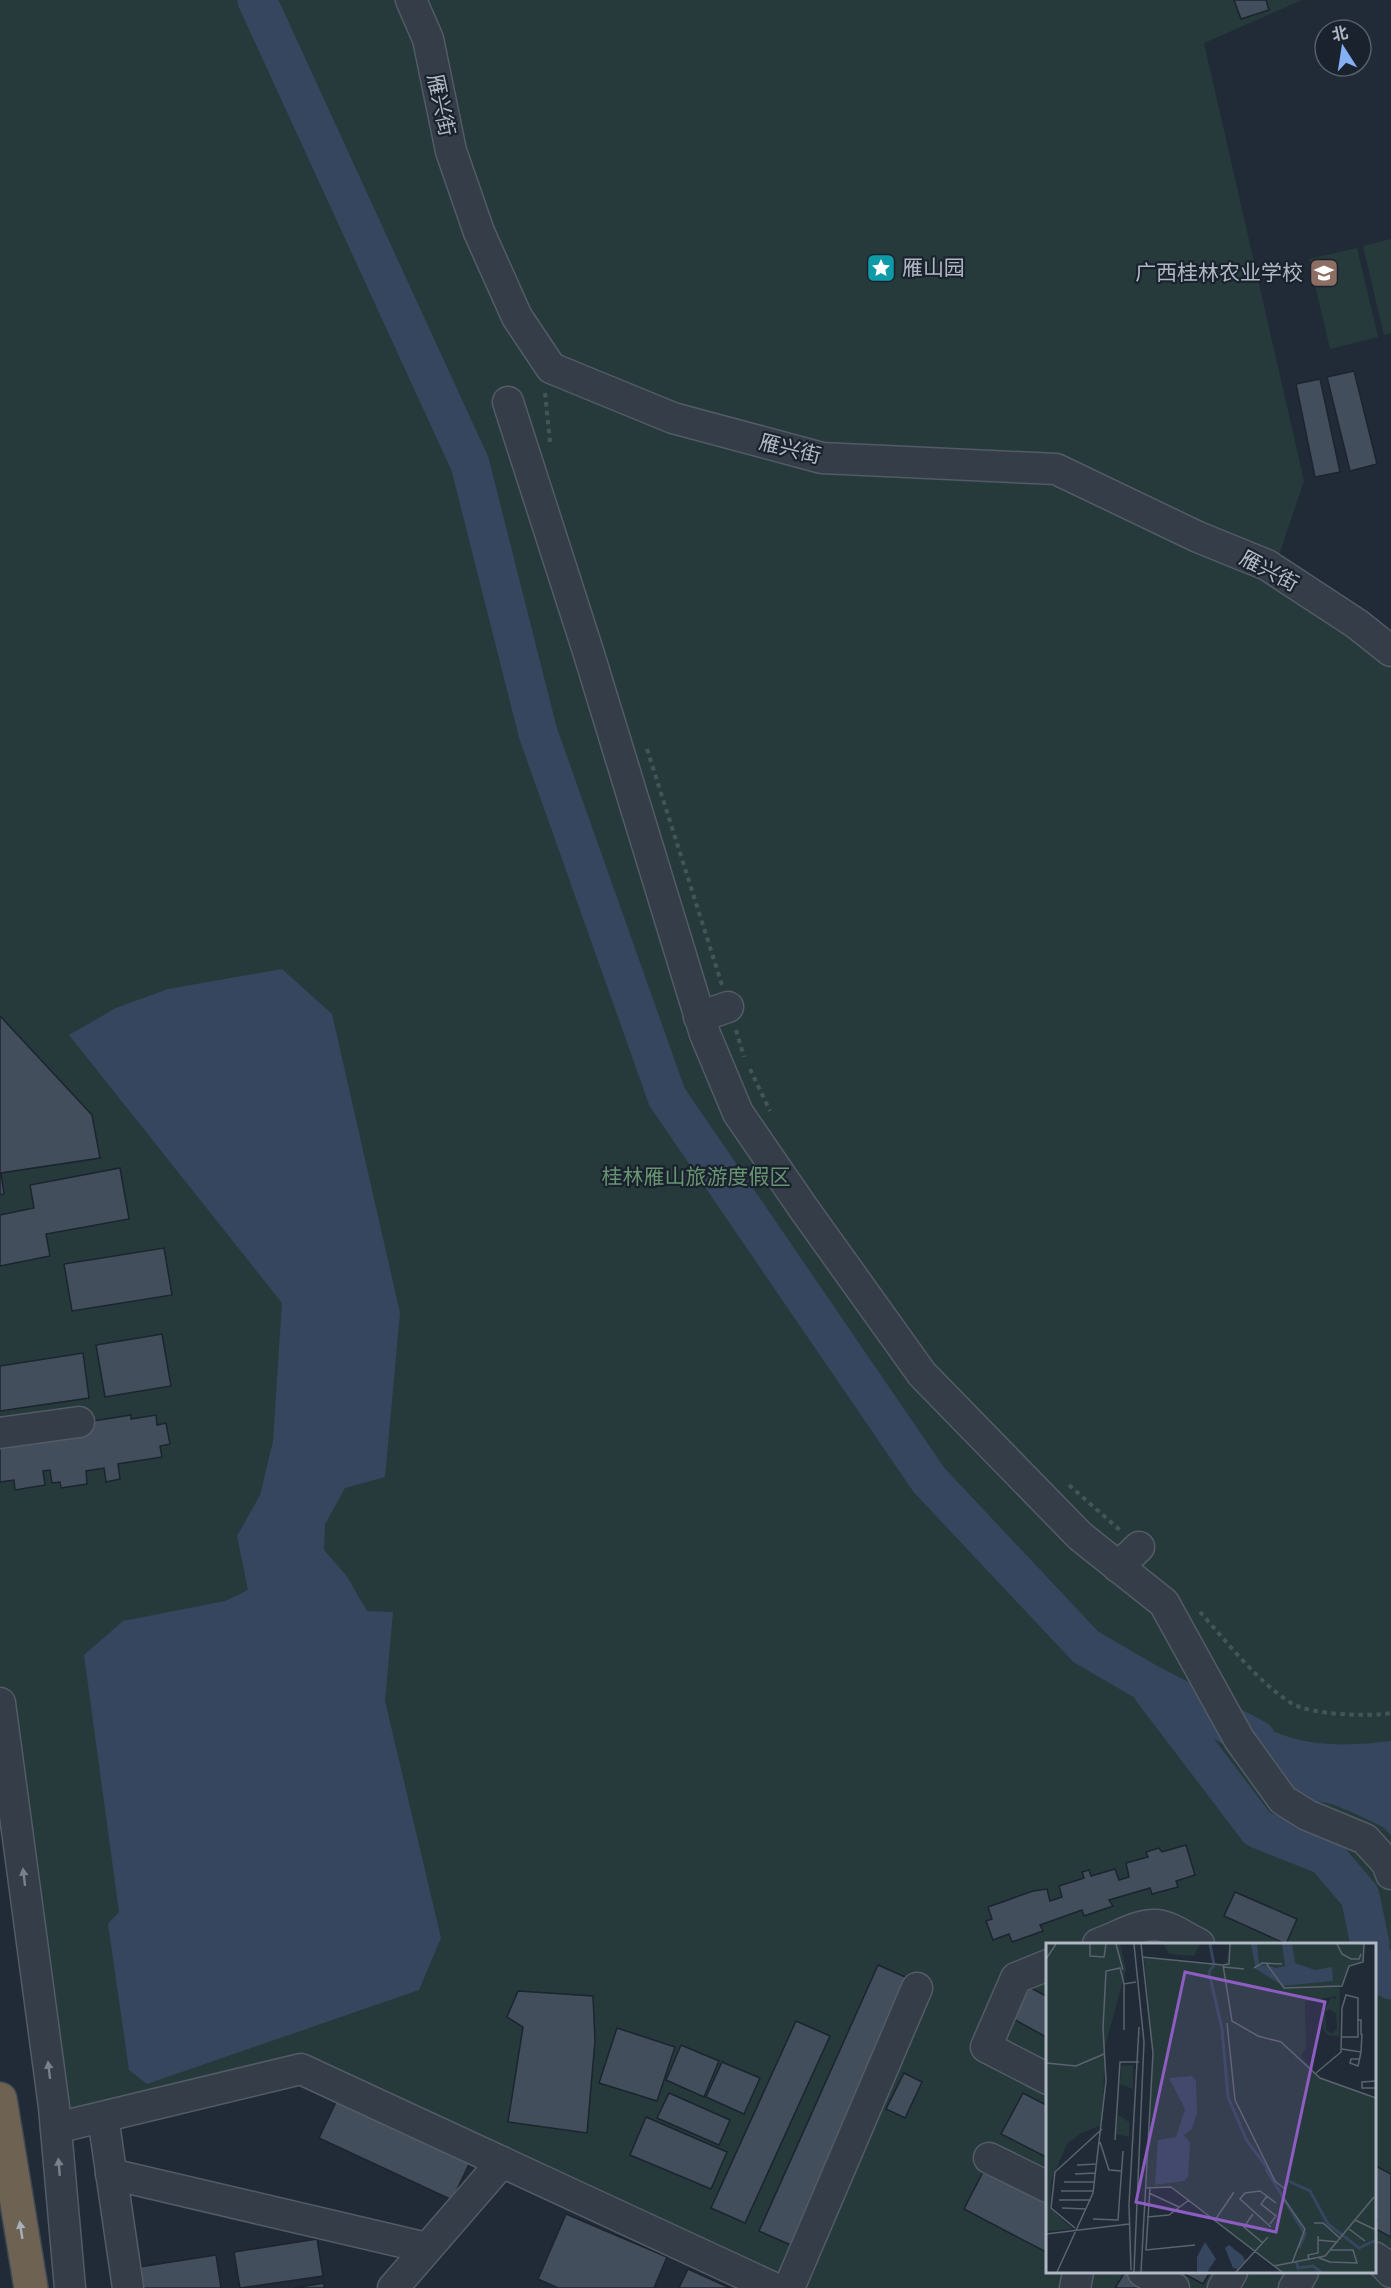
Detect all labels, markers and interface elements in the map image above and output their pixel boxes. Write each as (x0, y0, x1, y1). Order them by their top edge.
north arrow (1313, 18, 1373, 78)
text: 北 (1330, 22, 1350, 45)
street label: 雁兴街 (422, 71, 461, 139)
place icon: 雁山园 (865, 252, 897, 284)
place label: 雁山园 (902, 254, 965, 281)
school or university icon: 广西桂林农业学校 (1308, 257, 1340, 289)
place label: 广西桂林农业学校 (1135, 259, 1303, 286)
street label: 雁兴街 (756, 428, 824, 469)
street label: 雁兴街 (1235, 544, 1303, 597)
park label: 桂林雁山旅游度假区 (602, 1163, 791, 1190)
one-way arrow (19, 1867, 28, 1886)
inset map (1046, 1943, 1376, 2273)
one-way arrow (44, 2061, 54, 2080)
one-way arrow (54, 2157, 64, 2176)
one-way arrow (17, 2221, 26, 2240)

